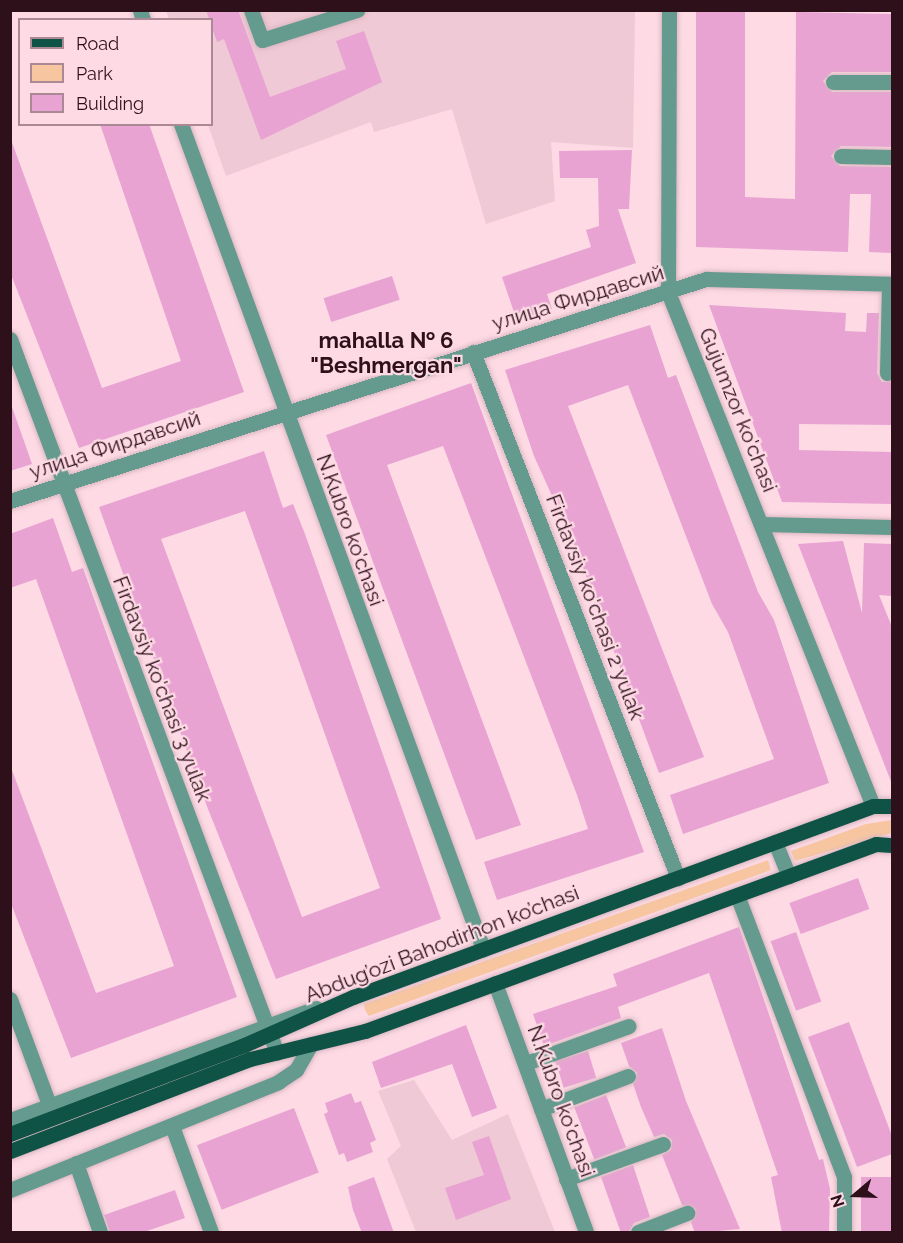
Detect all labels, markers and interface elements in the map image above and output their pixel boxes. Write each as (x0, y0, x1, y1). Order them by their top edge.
legend (18, 18, 213, 126)
text: Road (76, 33, 119, 54)
text: Park (76, 63, 113, 84)
text: Building (76, 93, 144, 114)
street label: улица Фирдавсий (489, 260, 667, 336)
street label: Gujumzor ko'chasi (693, 324, 783, 496)
district label: mahalla № 6 "Beshmergan" (310, 327, 462, 378)
street label: улица Фирдавсий (26, 405, 204, 485)
street label: N.Kubro ko'chasi (311, 451, 389, 609)
street label: Firdavsiy ko'chasi 2 yulak (540, 490, 650, 724)
street label: Firdavsiy ko'chasi 3 yulak (107, 572, 217, 806)
street label: Abdug’ozi Bahodirhon ko’chasi (301, 880, 583, 1008)
street label: N.Kubro ko'chasi (522, 1022, 600, 1180)
north arrow (825, 1165, 885, 1225)
text: N (827, 1192, 848, 1210)

